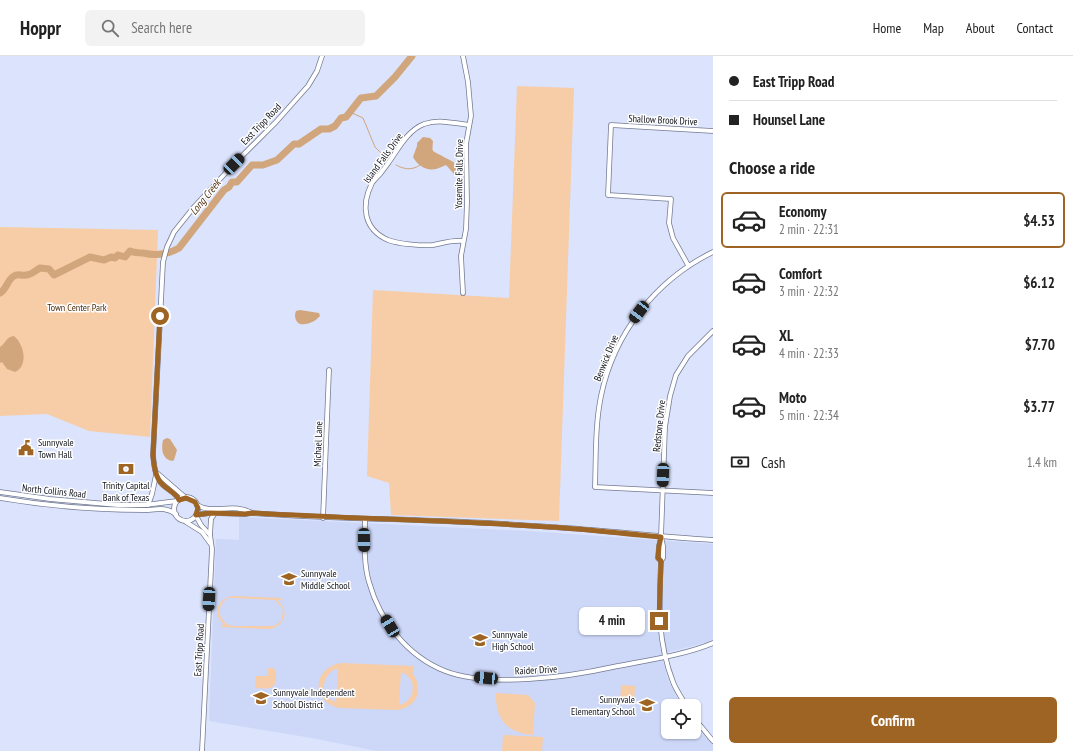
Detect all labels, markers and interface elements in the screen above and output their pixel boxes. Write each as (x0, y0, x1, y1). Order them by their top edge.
search box (85, 10, 365, 46)
text: Hoppr (20, 16, 61, 40)
icon: search (99, 17, 121, 39)
text: Search here (131, 18, 192, 37)
text: Home (873, 19, 901, 37)
text: Map (923, 19, 944, 37)
text: About (966, 19, 995, 37)
text: Contact (1017, 19, 1053, 37)
text: East Tripp Road (753, 72, 834, 91)
street label: East Tripp Road (238, 101, 284, 147)
text: Hounsel Lane (753, 110, 825, 129)
street label: Shallow Brook Drive (628, 112, 698, 128)
street label: Island Falls Drive (360, 130, 406, 186)
street label: Yosemite Falls Drive (452, 139, 466, 209)
car (221, 151, 247, 177)
text: Choose a ride (729, 156, 815, 179)
water label: Long Creek (186, 175, 225, 218)
icon: car (731, 202, 767, 238)
text: Economy (779, 202, 827, 221)
text: $4.53 (1023, 211, 1055, 230)
text: 2 min · 22:31 (779, 221, 839, 238)
icon: car (731, 264, 767, 300)
text: Comfort (779, 264, 822, 283)
text: $6.12 (1023, 273, 1055, 292)
text: 3 min · 22:32 (779, 283, 839, 300)
car (627, 299, 651, 325)
park label: Town Center Park (47, 301, 107, 314)
route start (151, 307, 169, 325)
icon: car (731, 326, 767, 362)
text: XL (779, 326, 793, 345)
street label: Benwick Drive (591, 333, 621, 383)
text: $7.70 (1025, 335, 1055, 354)
text: 4 min · 22:33 (779, 345, 839, 362)
icon: car (731, 388, 767, 424)
text: Moto (779, 388, 807, 407)
text: $3.77 (1023, 397, 1055, 416)
street label: Redstone Drive (650, 399, 668, 453)
text: 5 min · 22:34 (779, 407, 839, 424)
street label: Michael Lane (311, 421, 325, 467)
place label: Sunnyvale Town Hall (38, 436, 74, 461)
public building icon: Sunnyvale Town Hall (17, 439, 35, 457)
icon: cash (729, 451, 751, 473)
text: Cash (761, 453, 785, 472)
text: 1.4 km (1027, 454, 1057, 471)
bank icon: Trinity Capital Bank of Texas (117, 460, 135, 478)
car (657, 463, 669, 487)
place label: Trinity Capital Bank of Texas (102, 479, 150, 504)
street label: North Collins Road (21, 481, 87, 501)
car (358, 528, 370, 552)
place label: Sunnyvale Middle School (301, 567, 351, 592)
school or university icon: Sunnyvale Middle School (280, 570, 298, 588)
car (202, 587, 216, 611)
callout: 4 min (579, 607, 645, 635)
text: 4 min (599, 612, 625, 629)
route end (650, 612, 668, 630)
car (379, 613, 401, 639)
street label: East Tripp Road (191, 623, 207, 677)
place label: Sunnyvale High School (492, 628, 534, 653)
school or university icon: Sunnyvale High School (471, 631, 489, 649)
street label: Raider Drive (514, 662, 558, 678)
car (474, 671, 498, 685)
place label: Sunnyvale Independent School District (273, 686, 355, 711)
school or university icon: Sunnyvale Independent School District (252, 689, 270, 707)
place label: Sunnyvale Elementary School (571, 693, 636, 718)
school or university icon: Sunnyvale Elementary School (638, 696, 656, 714)
button: Confirm (729, 697, 1057, 743)
map controls (661, 699, 701, 739)
button: locate (661, 699, 701, 739)

